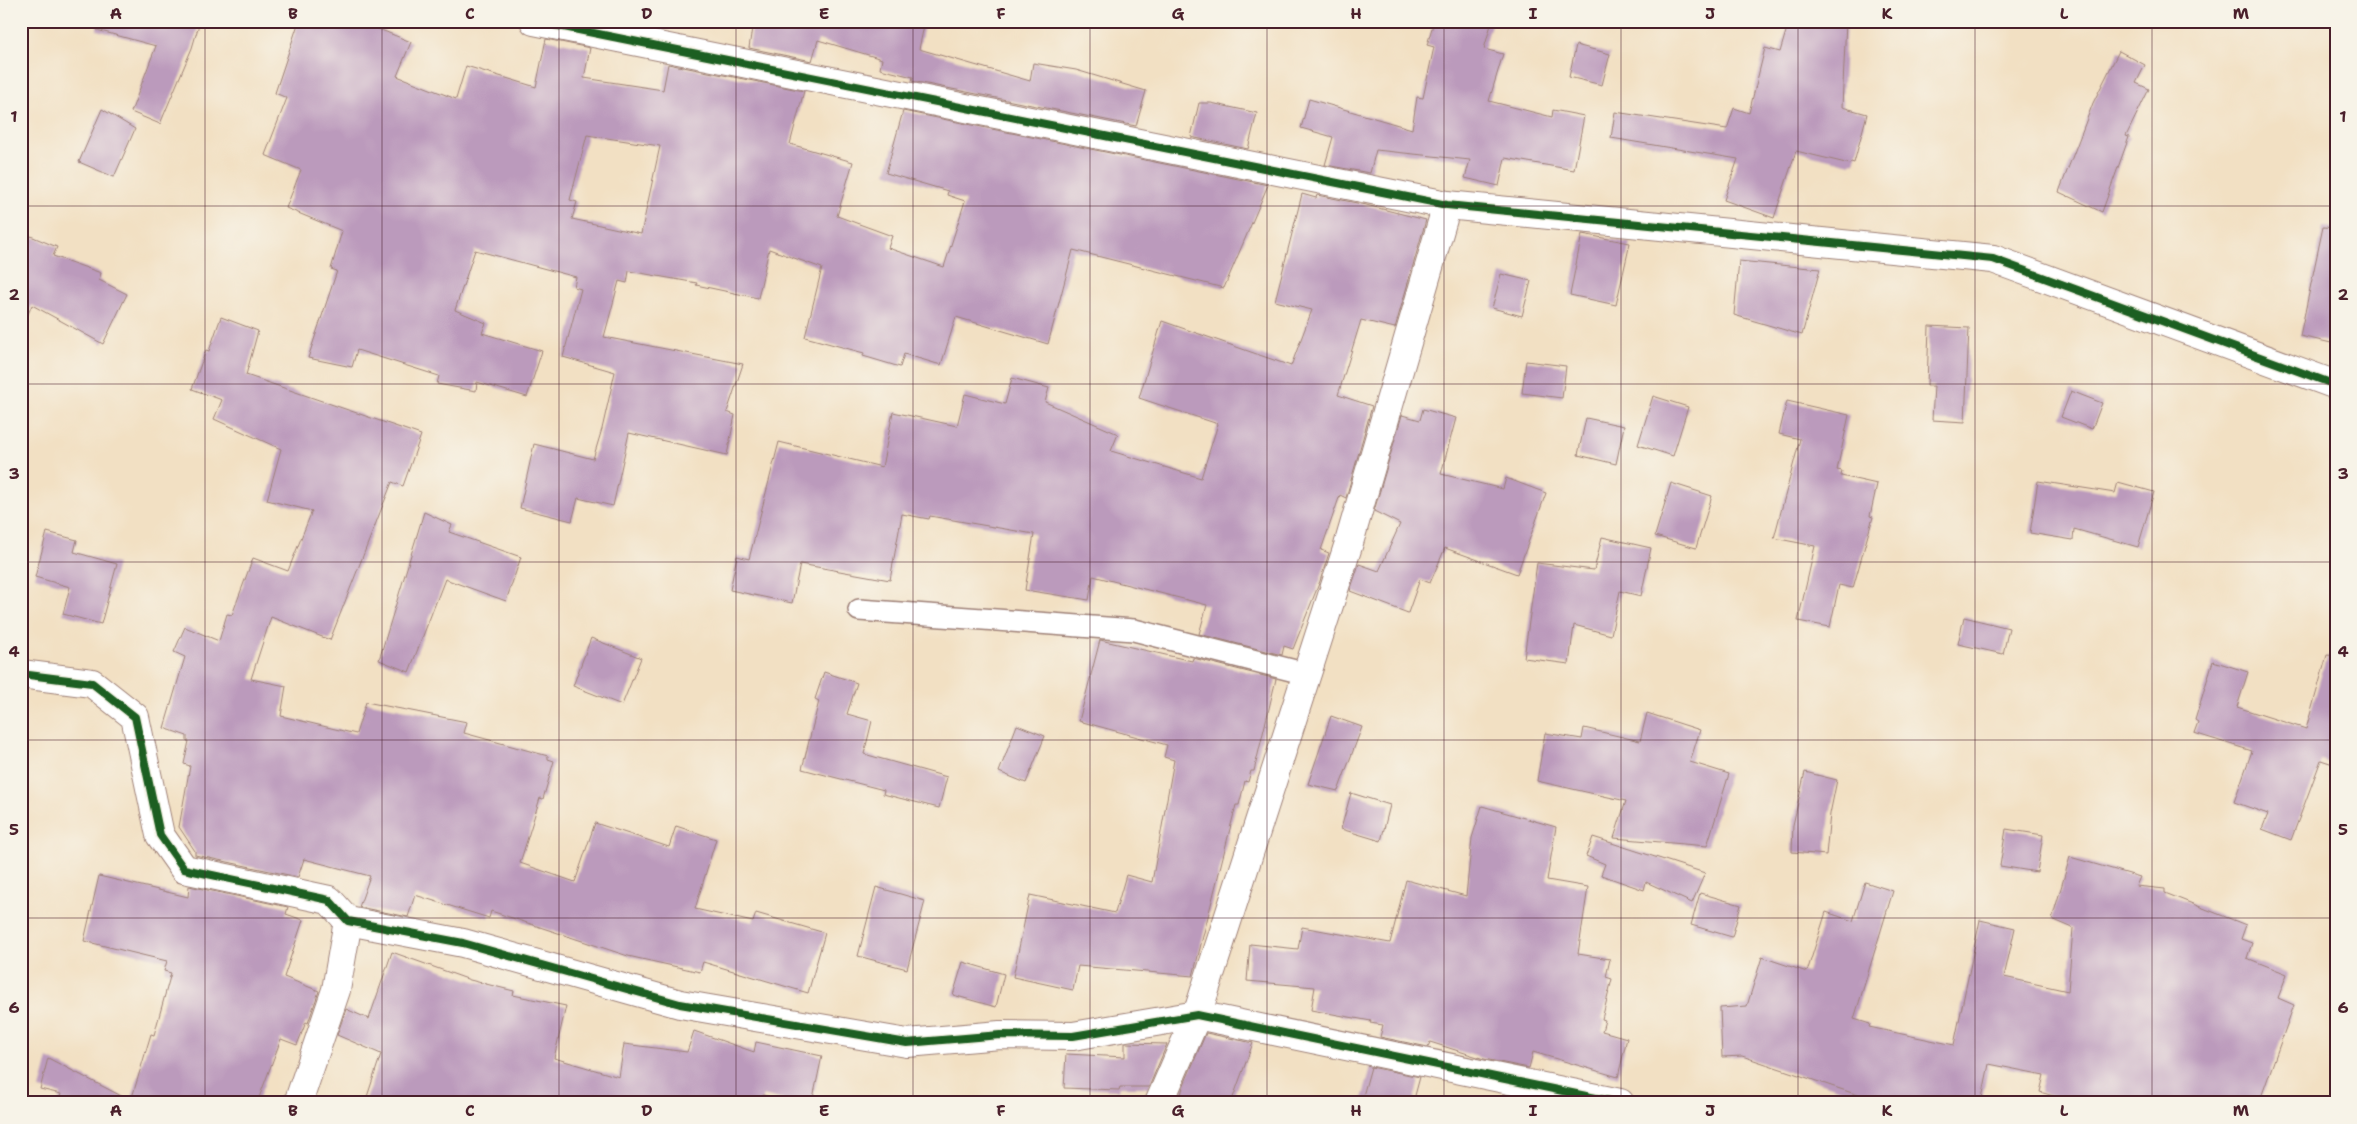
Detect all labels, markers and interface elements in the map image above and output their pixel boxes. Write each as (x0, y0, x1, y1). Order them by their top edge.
text: A (110, 3, 122, 24)
text: B (288, 3, 298, 24)
text: C (465, 3, 475, 24)
text: D (641, 3, 653, 24)
text: E (819, 3, 829, 24)
text: F (996, 3, 1006, 24)
text: G (1172, 3, 1185, 24)
text: H (1350, 3, 1362, 24)
text: I (1529, 3, 1538, 24)
text: J (1705, 3, 1715, 24)
text: K (1882, 3, 1893, 24)
text: L (2060, 3, 2069, 24)
text: M (2233, 3, 2250, 24)
text: 1 (10, 106, 18, 127)
text: 1 (2339, 106, 2347, 127)
text: 2 (8, 284, 20, 305)
text: 2 (2337, 284, 2349, 305)
text: 3 (8, 463, 20, 484)
text: 3 (2337, 463, 2349, 484)
text: 4 (8, 641, 20, 662)
text: 4 (2337, 641, 2349, 662)
text: 5 (9, 819, 19, 840)
text: 5 (2338, 819, 2348, 840)
text: 6 (8, 997, 20, 1018)
text: 6 (2337, 997, 2349, 1018)
text: A (110, 1100, 122, 1121)
text: B (288, 1100, 298, 1121)
text: C (465, 1100, 475, 1121)
text: D (641, 1100, 653, 1121)
text: E (819, 1100, 829, 1121)
text: F (996, 1100, 1006, 1121)
text: G (1172, 1100, 1185, 1121)
text: H (1350, 1100, 1362, 1121)
text: I (1529, 1100, 1538, 1121)
text: J (1705, 1100, 1715, 1121)
text: K (1882, 1100, 1893, 1121)
text: L (2060, 1100, 2069, 1121)
text: M (2233, 1100, 2250, 1121)

